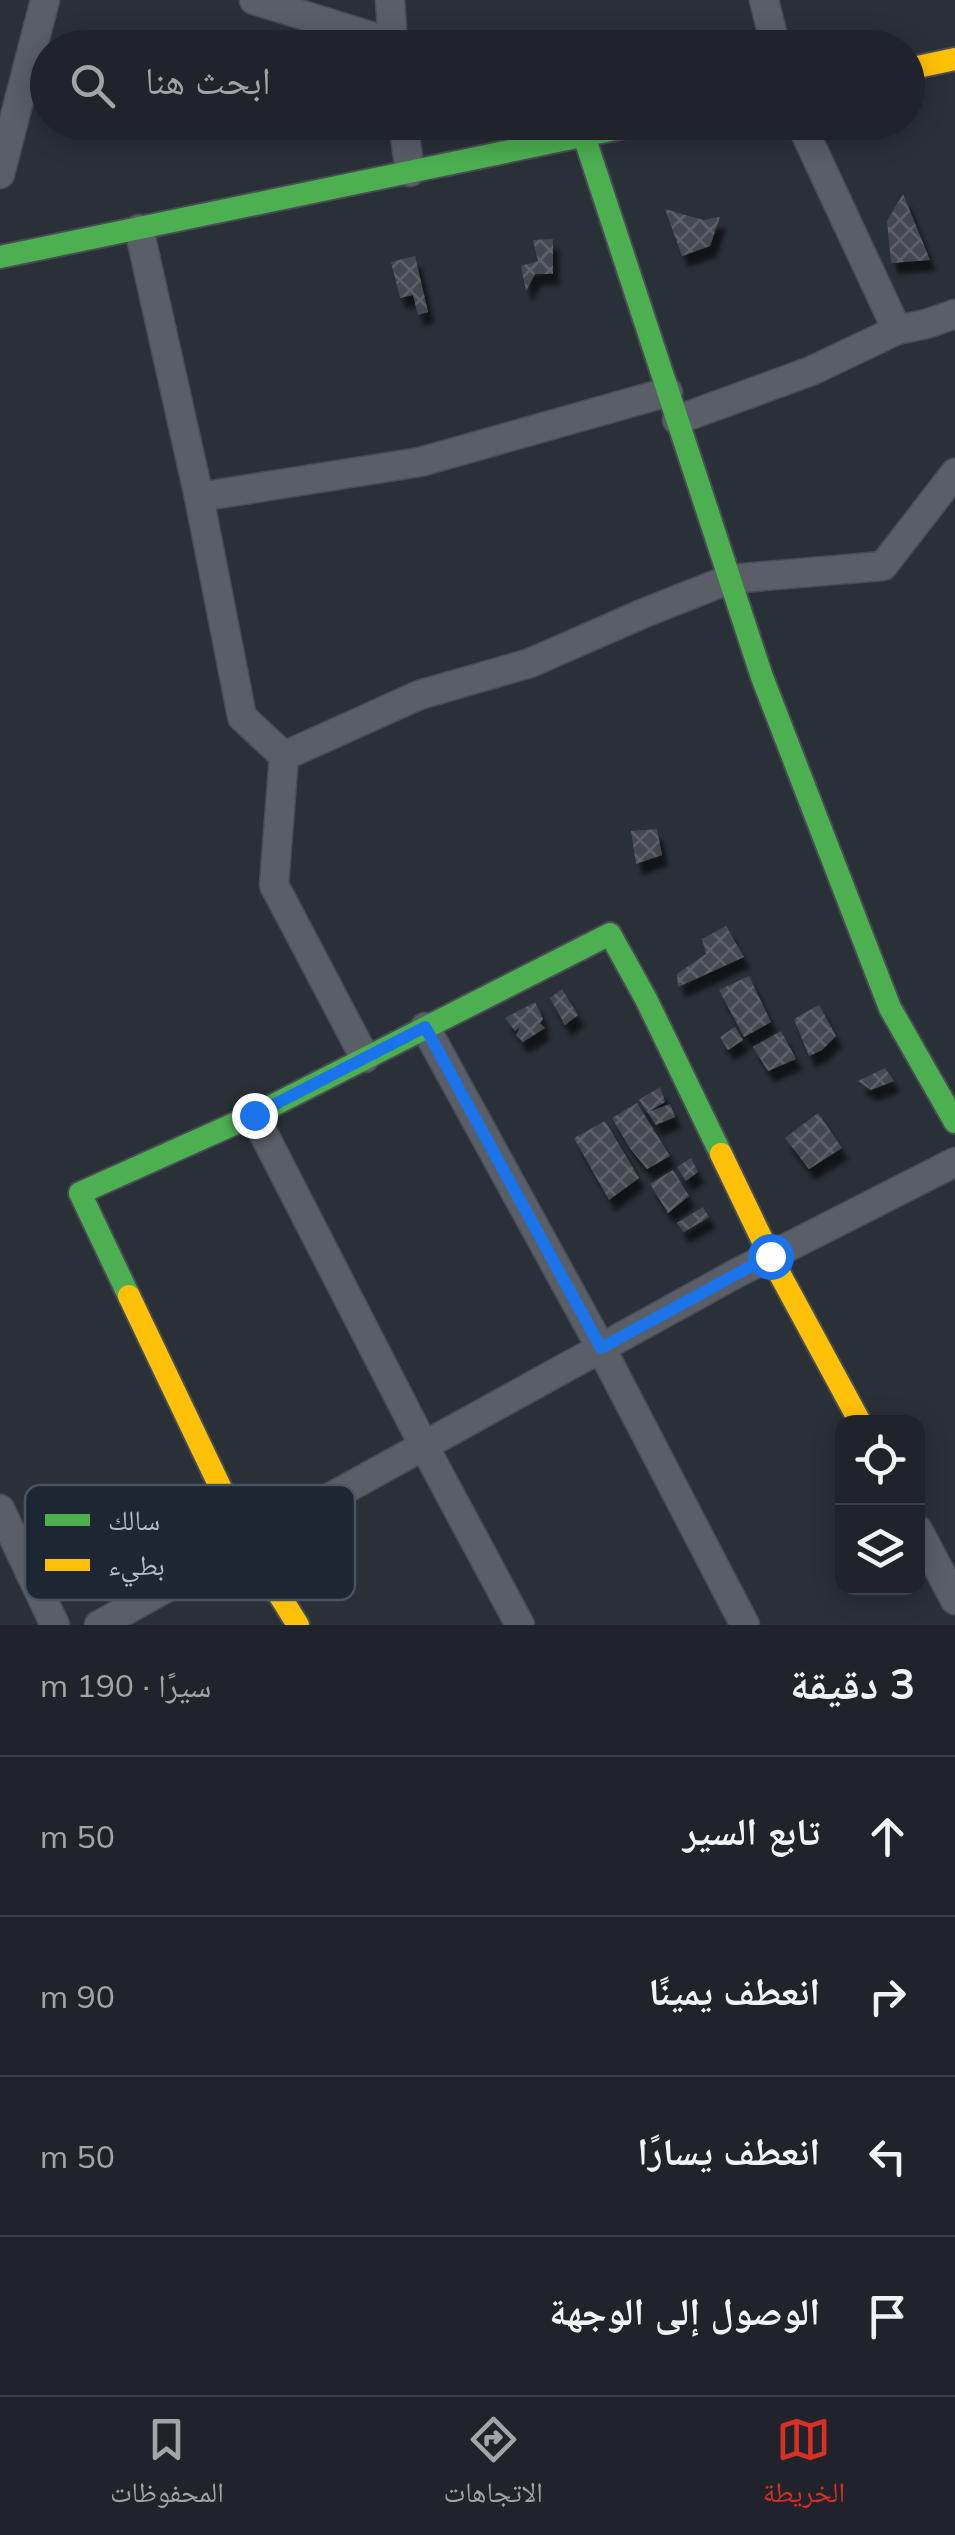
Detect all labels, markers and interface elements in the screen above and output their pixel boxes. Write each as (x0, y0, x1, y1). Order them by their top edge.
search box (30, 30, 925, 140)
text: ابحث هنا (145, 56, 271, 104)
icon: search (65, 58, 120, 113)
route end (232, 1093, 278, 1139)
route start (748, 1234, 794, 1280)
map controls (835, 1415, 925, 1595)
button: locate (835, 1415, 925, 1505)
legend (25, 1485, 355, 1600)
text: سالك (108, 1502, 160, 1537)
button: layers (835, 1505, 925, 1595)
text: بطيء (108, 1547, 165, 1588)
text: 3 دقيقة (790, 1657, 915, 1710)
text: سيرًا · 190 m (40, 1665, 211, 1705)
text: تابع السير (683, 1807, 820, 1855)
icon: ahead (860, 1809, 915, 1864)
text: 50 m (40, 1816, 115, 1856)
text: انعطف يمينًا (648, 1967, 820, 2015)
icon: right (860, 1969, 915, 2024)
text: 90 m (40, 1976, 115, 2016)
text: انعطف يسارًا (637, 2127, 820, 2175)
icon: left (860, 2129, 915, 2184)
text: 50 m (40, 2136, 115, 2176)
text: الوصول إلى الوجهة (549, 2287, 820, 2335)
icon: arrive (860, 2289, 915, 2344)
tab: المحفوظات (110, 2412, 224, 2520)
tab: الاتجاهات (444, 2412, 543, 2520)
tab: الخريطة (763, 2412, 845, 2520)

